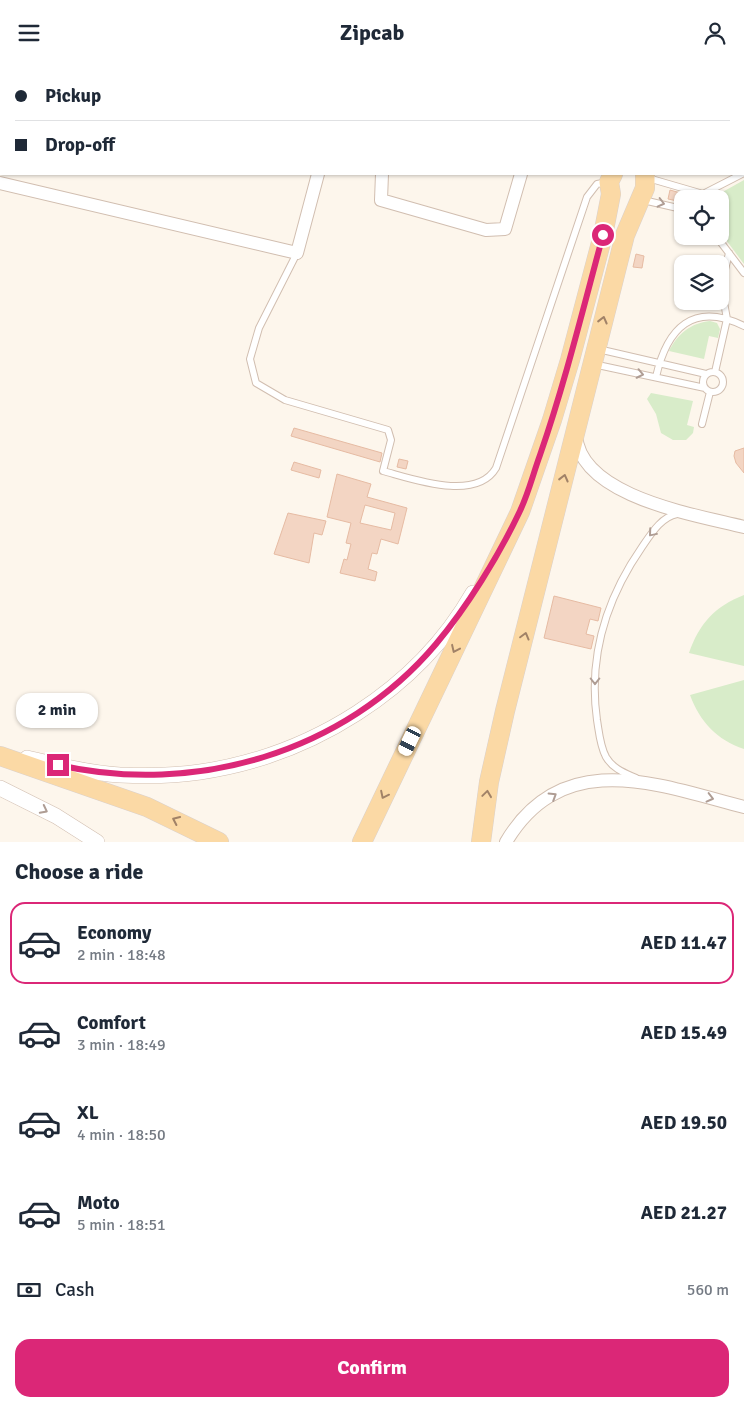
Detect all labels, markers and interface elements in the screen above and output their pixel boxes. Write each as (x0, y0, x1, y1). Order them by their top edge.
icon: menu (15, 19, 43, 47)
text: Zipcab (340, 19, 404, 46)
icon: person (701, 19, 729, 47)
text: Pickup (45, 84, 101, 108)
text: Drop-off (45, 133, 115, 157)
map controls (674, 190, 729, 310)
button: locate (674, 190, 729, 245)
one-way arrow (656, 198, 664, 208)
route start (592, 224, 614, 246)
button: layers (674, 255, 729, 310)
one-way arrow (597, 316, 608, 325)
one-way arrow (636, 368, 644, 379)
one-way arrow (558, 473, 569, 482)
one-way arrow (650, 527, 658, 536)
one-way arrow (519, 632, 529, 640)
one-way arrow (451, 644, 462, 653)
one-way arrow (590, 678, 600, 686)
callout: 2 min (17, 693, 99, 727)
text: 2 min (38, 700, 76, 720)
car (396, 724, 423, 758)
route end (47, 754, 69, 776)
one-way arrow (482, 789, 492, 798)
one-way arrow (380, 790, 391, 799)
one-way arrow (547, 792, 556, 802)
one-way arrow (705, 792, 714, 803)
one-way arrow (38, 804, 47, 814)
one-way arrow (172, 816, 181, 827)
text: Choose a ride (15, 858, 143, 885)
icon: car (17, 921, 62, 966)
text: Economy (77, 921, 151, 945)
text: AED 11.47 (641, 931, 727, 955)
text: 2 min · 18:48 (77, 945, 166, 965)
icon: car (17, 1011, 62, 1056)
text: Comfort (77, 1011, 146, 1035)
text: AED 15.49 (641, 1021, 727, 1045)
text: 3 min · 18:49 (77, 1035, 166, 1055)
icon: car (17, 1101, 62, 1146)
text: XL (77, 1101, 99, 1125)
text: AED 19.50 (641, 1111, 727, 1135)
text: 4 min · 18:50 (77, 1125, 166, 1145)
icon: car (17, 1191, 62, 1236)
text: Moto (77, 1191, 120, 1215)
text: AED 21.27 (641, 1201, 727, 1225)
text: 5 min · 18:51 (77, 1215, 166, 1235)
icon: cash (15, 1276, 43, 1304)
text: Cash (55, 1278, 95, 1302)
text: 560 m (687, 1280, 729, 1300)
button: Confirm (15, 1339, 729, 1397)

